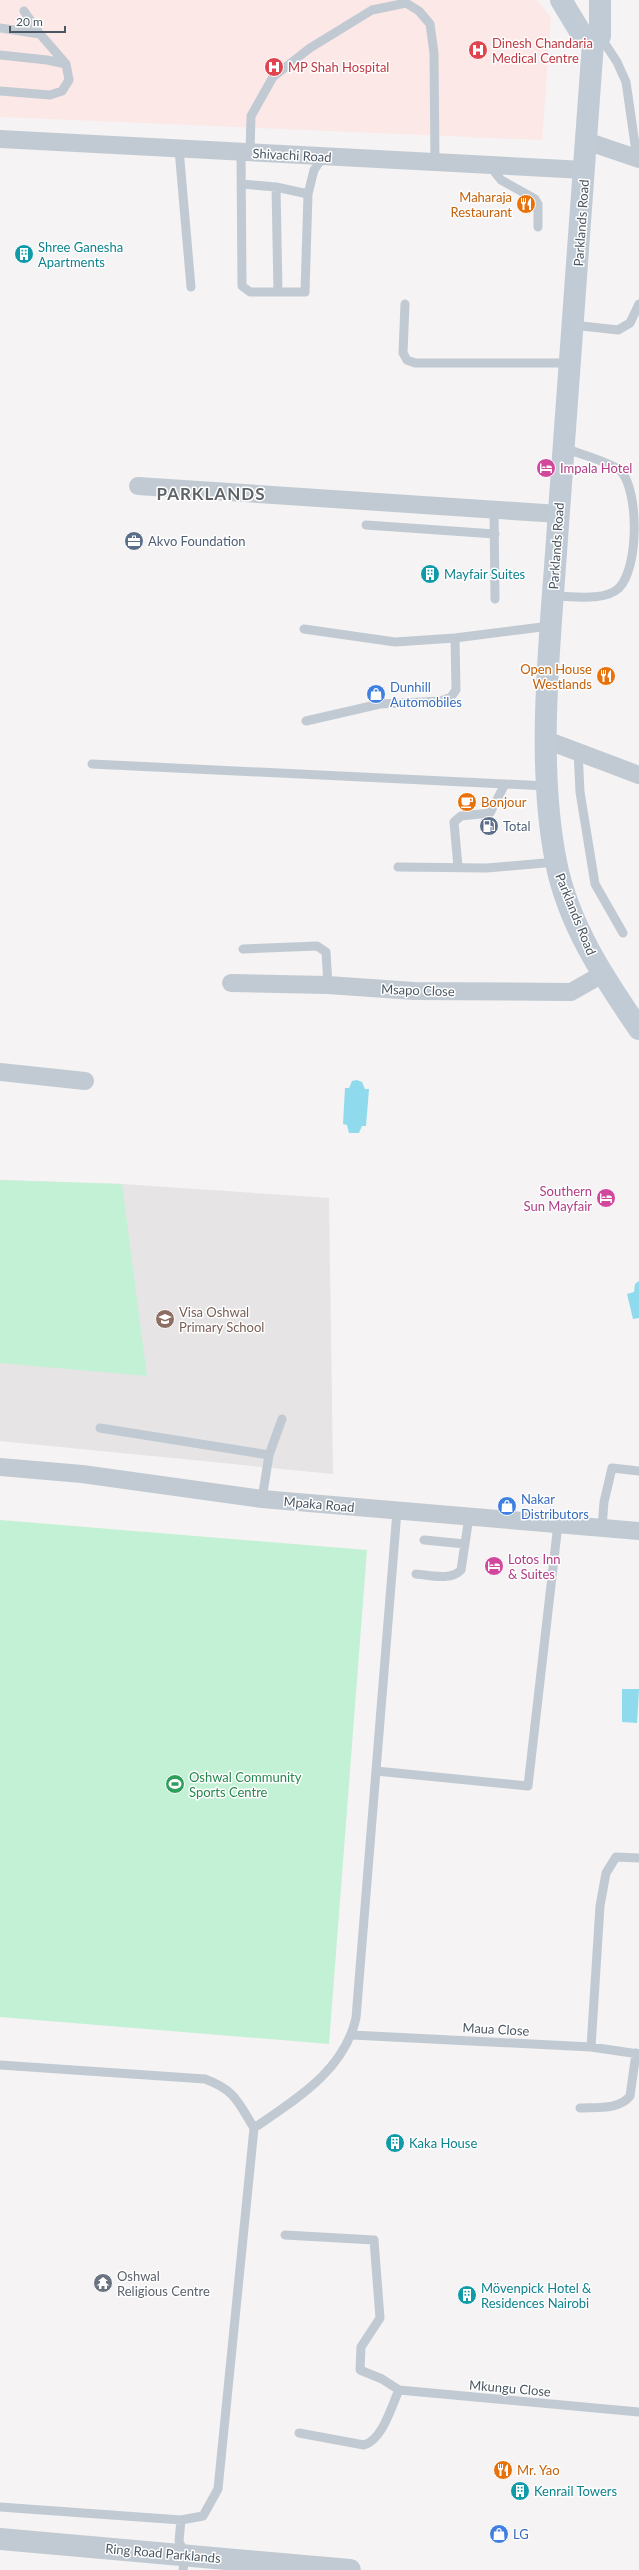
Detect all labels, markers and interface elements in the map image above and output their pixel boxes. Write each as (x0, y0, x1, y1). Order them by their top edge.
scale bar (10, 8, 65, 34)
text: 20 m (16, 14, 43, 29)
place label: Dinesh Chandaria Medical Centre (492, 35, 593, 66)
hospital icon: Dinesh Chandaria Medical Centre (467, 39, 489, 61)
hospital icon: MP Shah Hospital (263, 56, 285, 78)
place label: MP Shah Hospital (288, 59, 389, 75)
street label: Shivachi Road (252, 145, 332, 165)
street label: Parklands Road (570, 179, 592, 267)
place label: Maharaja Restaurant (451, 189, 512, 220)
restaurant icon: Maharaja Restaurant (515, 193, 537, 215)
place label: Shree Ganesha Apartments (38, 239, 123, 270)
building icon: Shree Ganesha Apartments (13, 243, 35, 265)
hotel icon: Impala Hotel (535, 457, 557, 479)
place label: Impala Hotel (560, 460, 632, 476)
district label: PARKLANDS (156, 483, 266, 504)
street label: Parklands Road (545, 502, 567, 590)
office icon: Akvo Foundation (123, 530, 145, 552)
place label: Akvo Foundation (148, 533, 246, 549)
building icon: Mayfair Suites (419, 563, 441, 585)
place label: Mayfair Suites (444, 566, 526, 582)
place label: Open House Westlands (520, 661, 592, 692)
restaurant icon: Open House Westlands (595, 665, 617, 687)
place label: Dunhill Automobiles (390, 679, 462, 710)
shop icon: Dunhill Automobiles (365, 683, 387, 705)
cafe icon: Bonjour (456, 791, 478, 813)
place label: Bonjour (481, 794, 527, 810)
fuel station icon: Total (478, 815, 500, 837)
place label: Total (503, 818, 531, 834)
street label: Parklands Road (552, 871, 600, 957)
street label: Msapo Close (381, 981, 455, 999)
place label: Southern Sun Mayfair (524, 1183, 592, 1214)
hotel icon: Southern Sun Mayfair (595, 1187, 617, 1209)
place label: Visa Oshwal Primary School (179, 1304, 264, 1335)
school or university icon: Visa Oshwal Primary School (154, 1308, 176, 1330)
place label: Nakar Distributors (521, 1491, 589, 1522)
street label: Mpaka Road (283, 1493, 355, 1515)
shop icon: Nakar Distributors (496, 1495, 518, 1517)
place label: Lotos Inn & Suites (508, 1551, 560, 1582)
hotel icon: Lotos Inn & Suites (483, 1555, 505, 1577)
place label: Oshwal Community Sports Centre (189, 1769, 302, 1800)
sports icon: Oshwal Community Sports Centre (164, 1773, 186, 1795)
street label: Maua Close (462, 2019, 530, 2039)
building icon: Kaka House (384, 2132, 406, 2154)
place label: Kaka House (409, 2135, 477, 2151)
place label: Oshwal Religious Centre (117, 2268, 210, 2299)
temple icon: Oshwal Religious Centre (92, 2272, 114, 2294)
place label: Mövenpick Hotel & Residences Nairobi (481, 2280, 592, 2311)
building icon: Mövenpick Hotel & Residences Nairobi (456, 2284, 478, 2306)
street label: Mkungu Close (468, 2376, 552, 2400)
restaurant icon: Mr. Yao (492, 2459, 514, 2481)
place label: Mr. Yao (517, 2462, 560, 2478)
building icon: Kenrail Towers (509, 2480, 531, 2502)
place label: Kenrail Towers (534, 2483, 617, 2499)
shop icon: LG (488, 2523, 510, 2545)
place label: LG (513, 2526, 529, 2542)
street label: Ring Road Parklands (105, 2540, 222, 2566)

